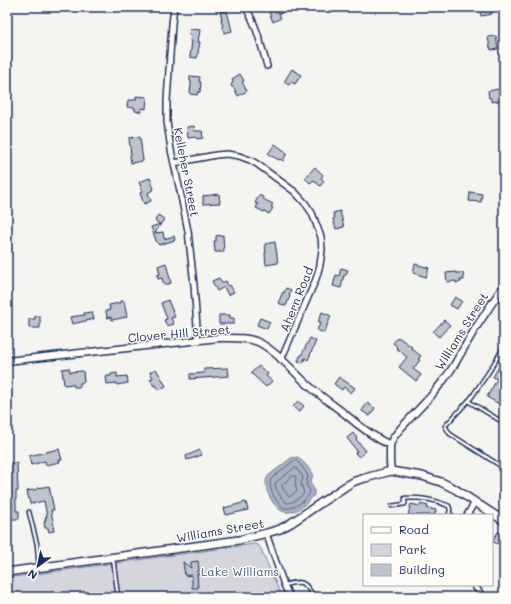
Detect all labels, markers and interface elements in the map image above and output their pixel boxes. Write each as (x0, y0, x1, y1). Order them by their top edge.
street label: Kelleher Street (171, 126, 203, 218)
street label: Ahern Road (276, 264, 316, 334)
street label: Williams Street (431, 289, 491, 373)
street label: Clover Hill Street (127, 321, 231, 345)
street label: Williams Street (175, 514, 265, 546)
legend (363, 514, 493, 586)
text: Road (399, 521, 429, 537)
text: Park (399, 541, 426, 557)
north arrow (18, 546, 58, 586)
text: Building (399, 561, 445, 577)
park label: Lake Williams (201, 563, 279, 579)
text: N (25, 566, 40, 583)

